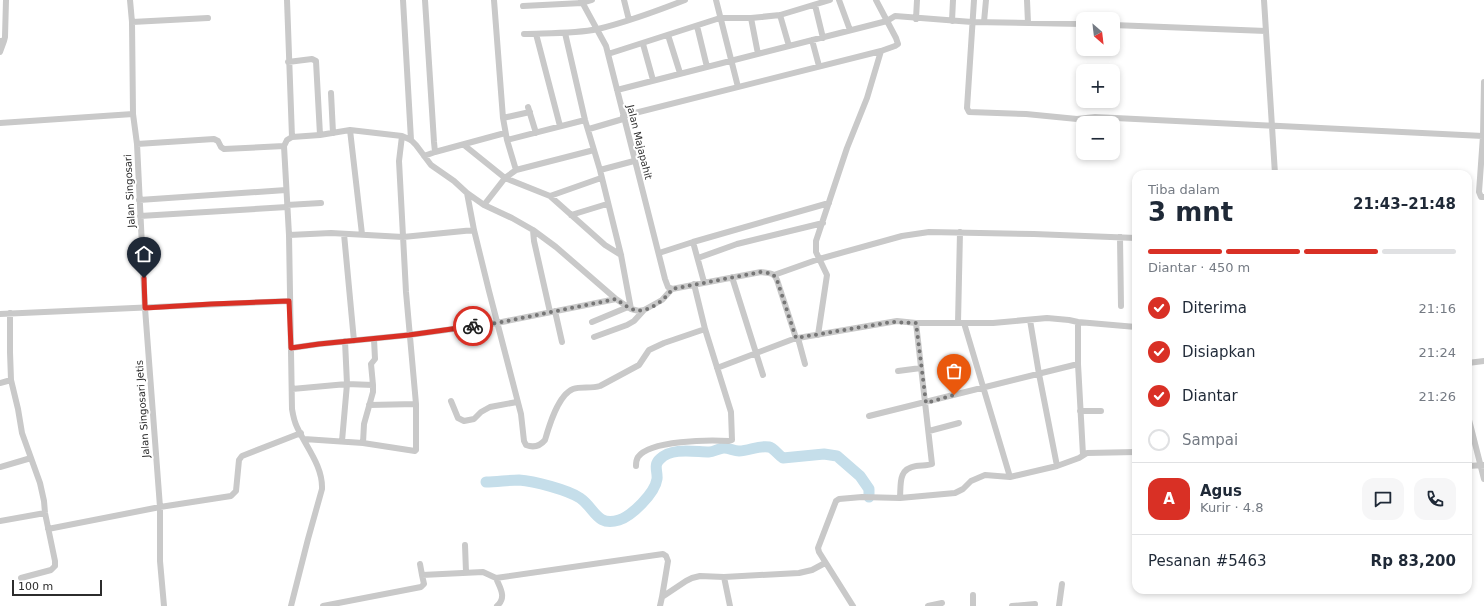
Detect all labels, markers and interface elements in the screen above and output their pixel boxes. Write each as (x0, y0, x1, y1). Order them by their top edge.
north arrow (1076, 12, 1120, 56)
map controls (1076, 12, 1120, 160)
button: + (1076, 64, 1120, 108)
street label: Jalan Majapahit (625, 103, 654, 181)
button: − (1076, 116, 1120, 160)
street label: Jalan Singosari (122, 154, 137, 229)
text: Tiba dalam (1148, 182, 1220, 197)
text: 21:43–21:48 (1353, 195, 1456, 213)
text: 3 mnt (1148, 197, 1233, 227)
pin (127, 237, 161, 278)
icon: home (133, 243, 155, 265)
text: Diantar · 450 m (1148, 260, 1250, 275)
icon: check (1148, 297, 1170, 319)
text: Diterima (1182, 299, 1247, 317)
text: 21:16 (1419, 301, 1456, 316)
courier (453, 306, 493, 346)
icon: bike (462, 315, 484, 337)
icon: check (1148, 341, 1170, 363)
text: Disiapkan (1182, 343, 1256, 361)
text: 21:24 (1419, 345, 1456, 360)
pin (937, 354, 971, 395)
street label: Jalan Singosari Jetis (134, 360, 151, 459)
icon: bag (943, 360, 965, 382)
icon: check (1148, 385, 1170, 407)
text: Diantar (1182, 387, 1238, 405)
text: 21:26 (1419, 389, 1456, 404)
text: Sampai (1182, 431, 1238, 449)
button: chat (1362, 478, 1404, 520)
button: phone (1414, 478, 1456, 520)
text: Agus (1200, 482, 1242, 500)
text: A (1163, 490, 1175, 508)
text: Kurir · 4.8 (1200, 500, 1264, 515)
text: Pesanan #5463 (1148, 552, 1266, 570)
text: Rp 83,200 (1371, 552, 1456, 570)
scale bar (12, 578, 102, 597)
text: 100 m (18, 580, 53, 593)

